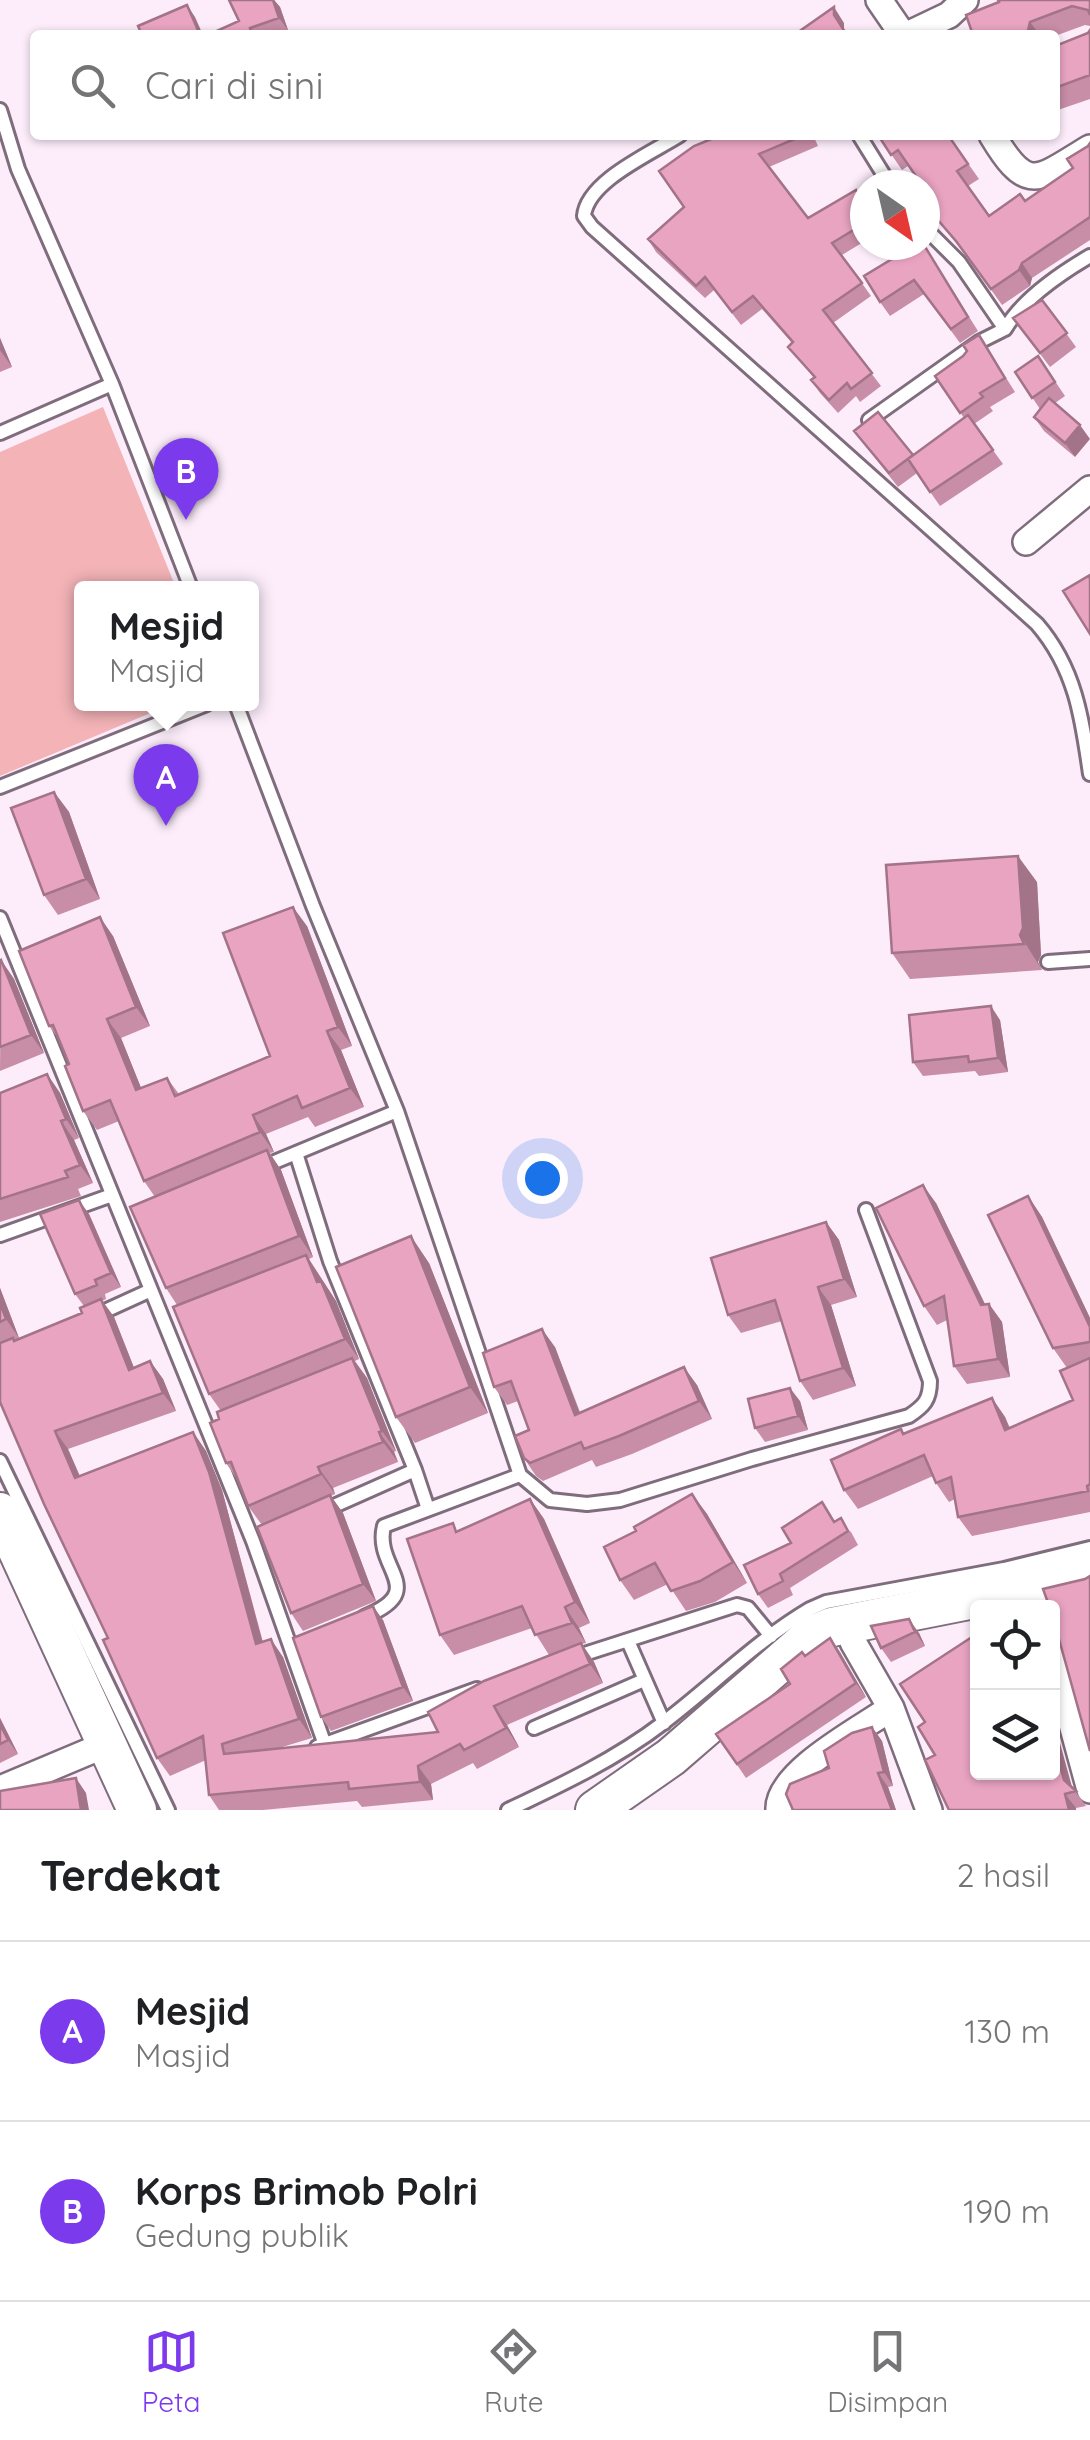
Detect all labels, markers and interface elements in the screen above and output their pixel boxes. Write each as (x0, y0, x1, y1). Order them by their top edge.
search box (30, 30, 1060, 140)
icon: search (65, 58, 120, 113)
text: Cari di sini (145, 61, 324, 109)
north arrow (850, 170, 940, 260)
pin: B (154, 438, 218, 520)
popup (74, 581, 259, 711)
text: Mesjid (109, 602, 224, 650)
text: Masjid (109, 650, 205, 690)
pin: A (134, 744, 198, 826)
your location (517, 1153, 568, 1204)
map controls (970, 1600, 1060, 1780)
button: locate (970, 1600, 1060, 1690)
button: layers (970, 1690, 1060, 1780)
text: Terdekat (40, 1849, 222, 1902)
text: 2 hasil (957, 1855, 1050, 1895)
text: Mesjid (135, 1987, 250, 2035)
text: A (62, 2011, 83, 2051)
text: 130 m (964, 2011, 1050, 2051)
text: Masjid (135, 2035, 231, 2075)
text: Korps Brimob Polri (135, 2167, 478, 2215)
text: B (62, 2191, 83, 2231)
text: 190 m (963, 2191, 1050, 2231)
text: Gedung publik (135, 2215, 349, 2255)
tab: Peta (142, 2324, 201, 2419)
tab: Rute (484, 2324, 544, 2419)
tab: Disimpan (827, 2324, 948, 2419)

